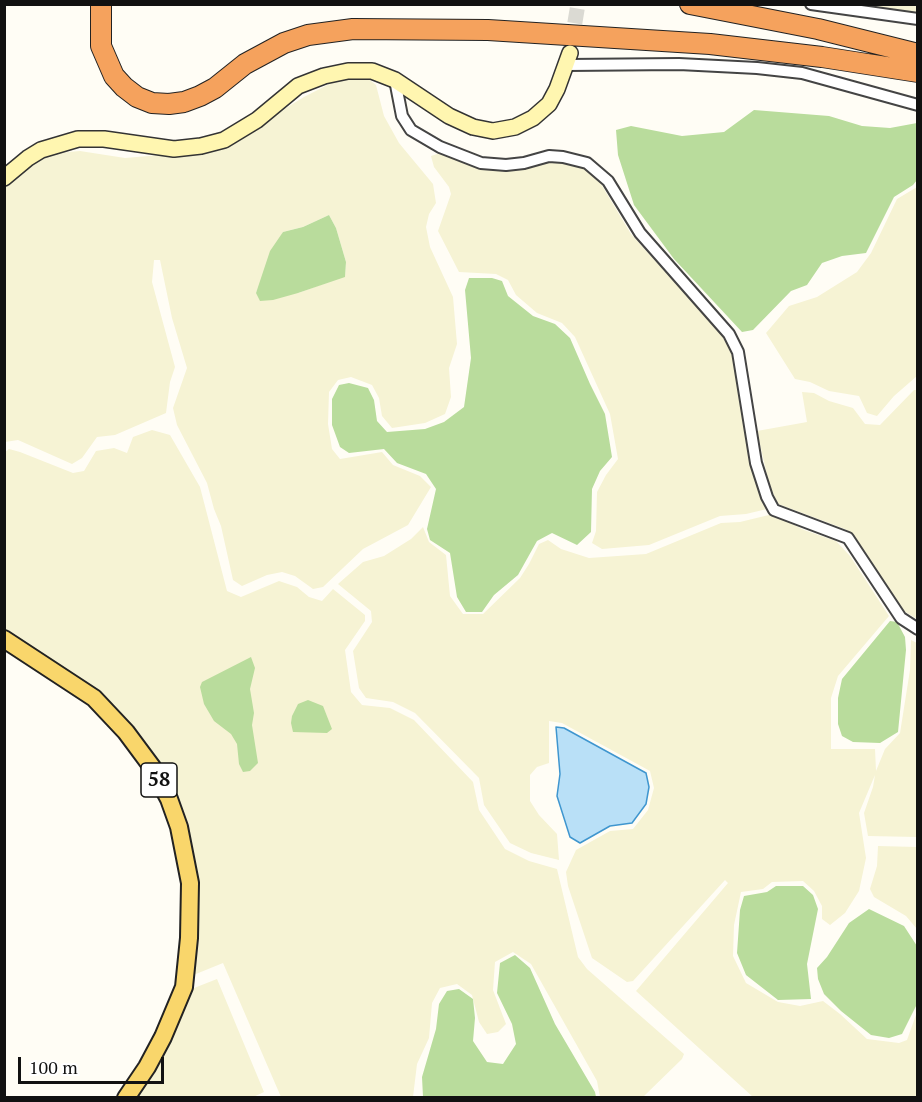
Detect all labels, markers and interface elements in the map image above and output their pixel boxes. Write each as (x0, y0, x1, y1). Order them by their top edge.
road number: 58 (141, 763, 177, 797)
scale bar (21, 1045, 166, 1083)
text: 100 m (29, 1055, 78, 1079)

